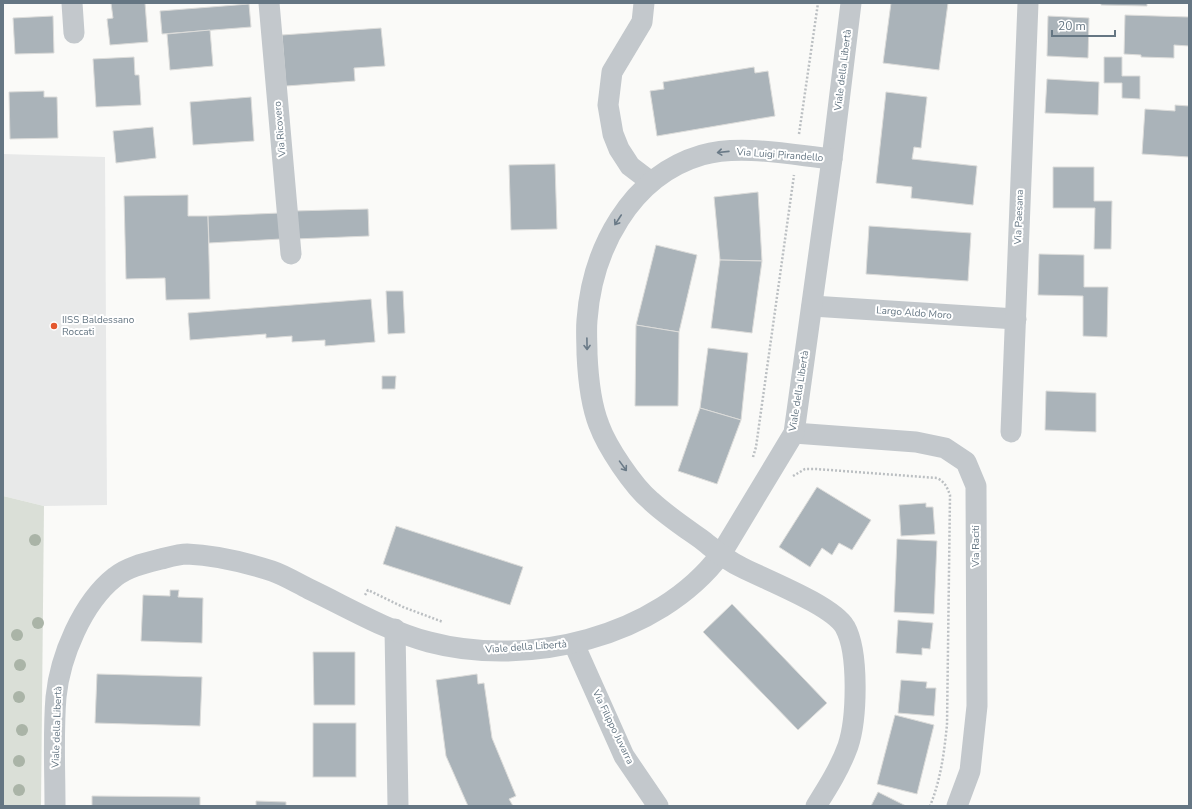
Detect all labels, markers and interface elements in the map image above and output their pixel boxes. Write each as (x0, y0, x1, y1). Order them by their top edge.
scale bar (1052, 12, 1115, 38)
text: 20 m (1058, 18, 1086, 34)
street label: Viale della Libertà (831, 29, 855, 112)
street label: Via Ricovero (271, 100, 289, 158)
street label: Via Luigi Pirandello (735, 145, 824, 165)
one-way arrow (717, 149, 730, 156)
street label: Via Paesana (1011, 189, 1027, 246)
one-way arrow (614, 215, 623, 226)
street label: Largo Aldo Moro (876, 303, 953, 323)
place label: IISS Baldessano Roccati (62, 313, 135, 339)
marker: IISS Baldessano Roccati (49, 321, 59, 331)
one-way arrow (583, 337, 591, 350)
street label: Viale della Libertà (786, 350, 812, 433)
one-way arrow (619, 461, 627, 472)
street label: Via Raciti (969, 525, 983, 568)
street label: Viale della Libertà (484, 637, 567, 657)
street label: Viale della Libertà (49, 686, 65, 769)
street label: Via Filippo Juvarra (588, 686, 637, 767)

